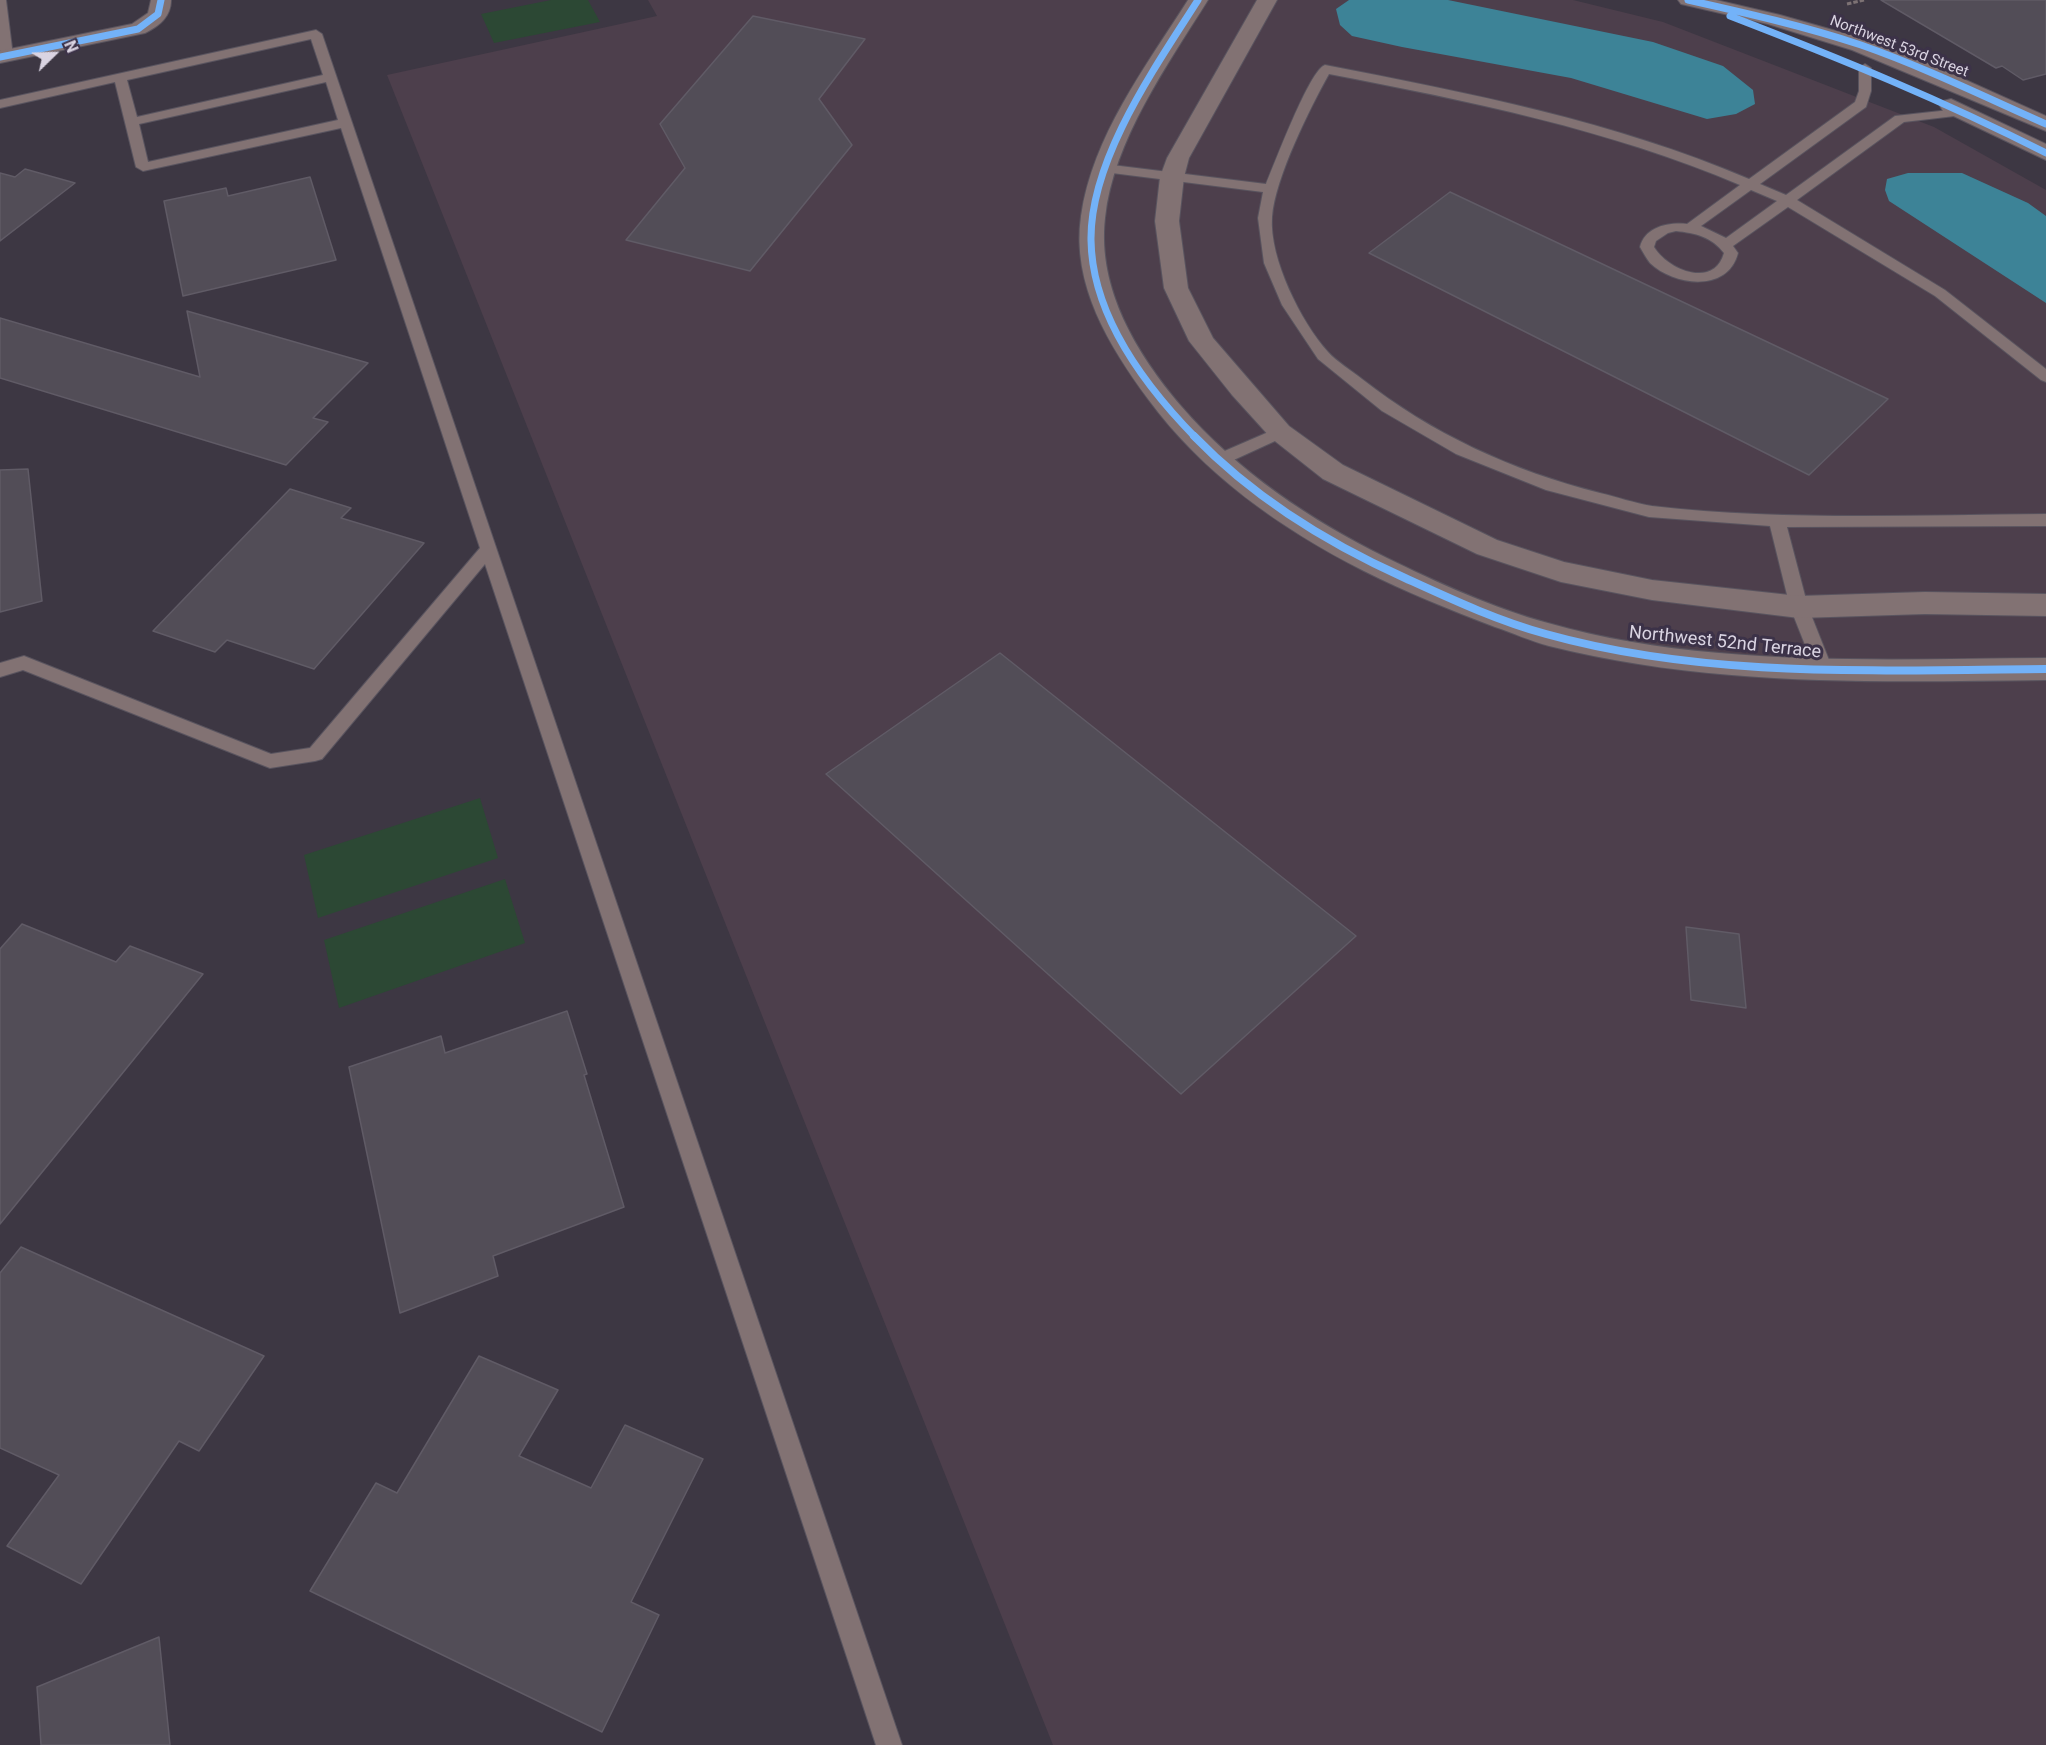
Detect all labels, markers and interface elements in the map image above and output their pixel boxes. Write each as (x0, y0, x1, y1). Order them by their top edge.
street label: Northwest 53rd Street (1827, 12, 1971, 82)
north arrow (24, 24, 84, 84)
text: N (60, 38, 82, 56)
street label: Northwest 52nd Terrace (1628, 622, 1822, 664)

